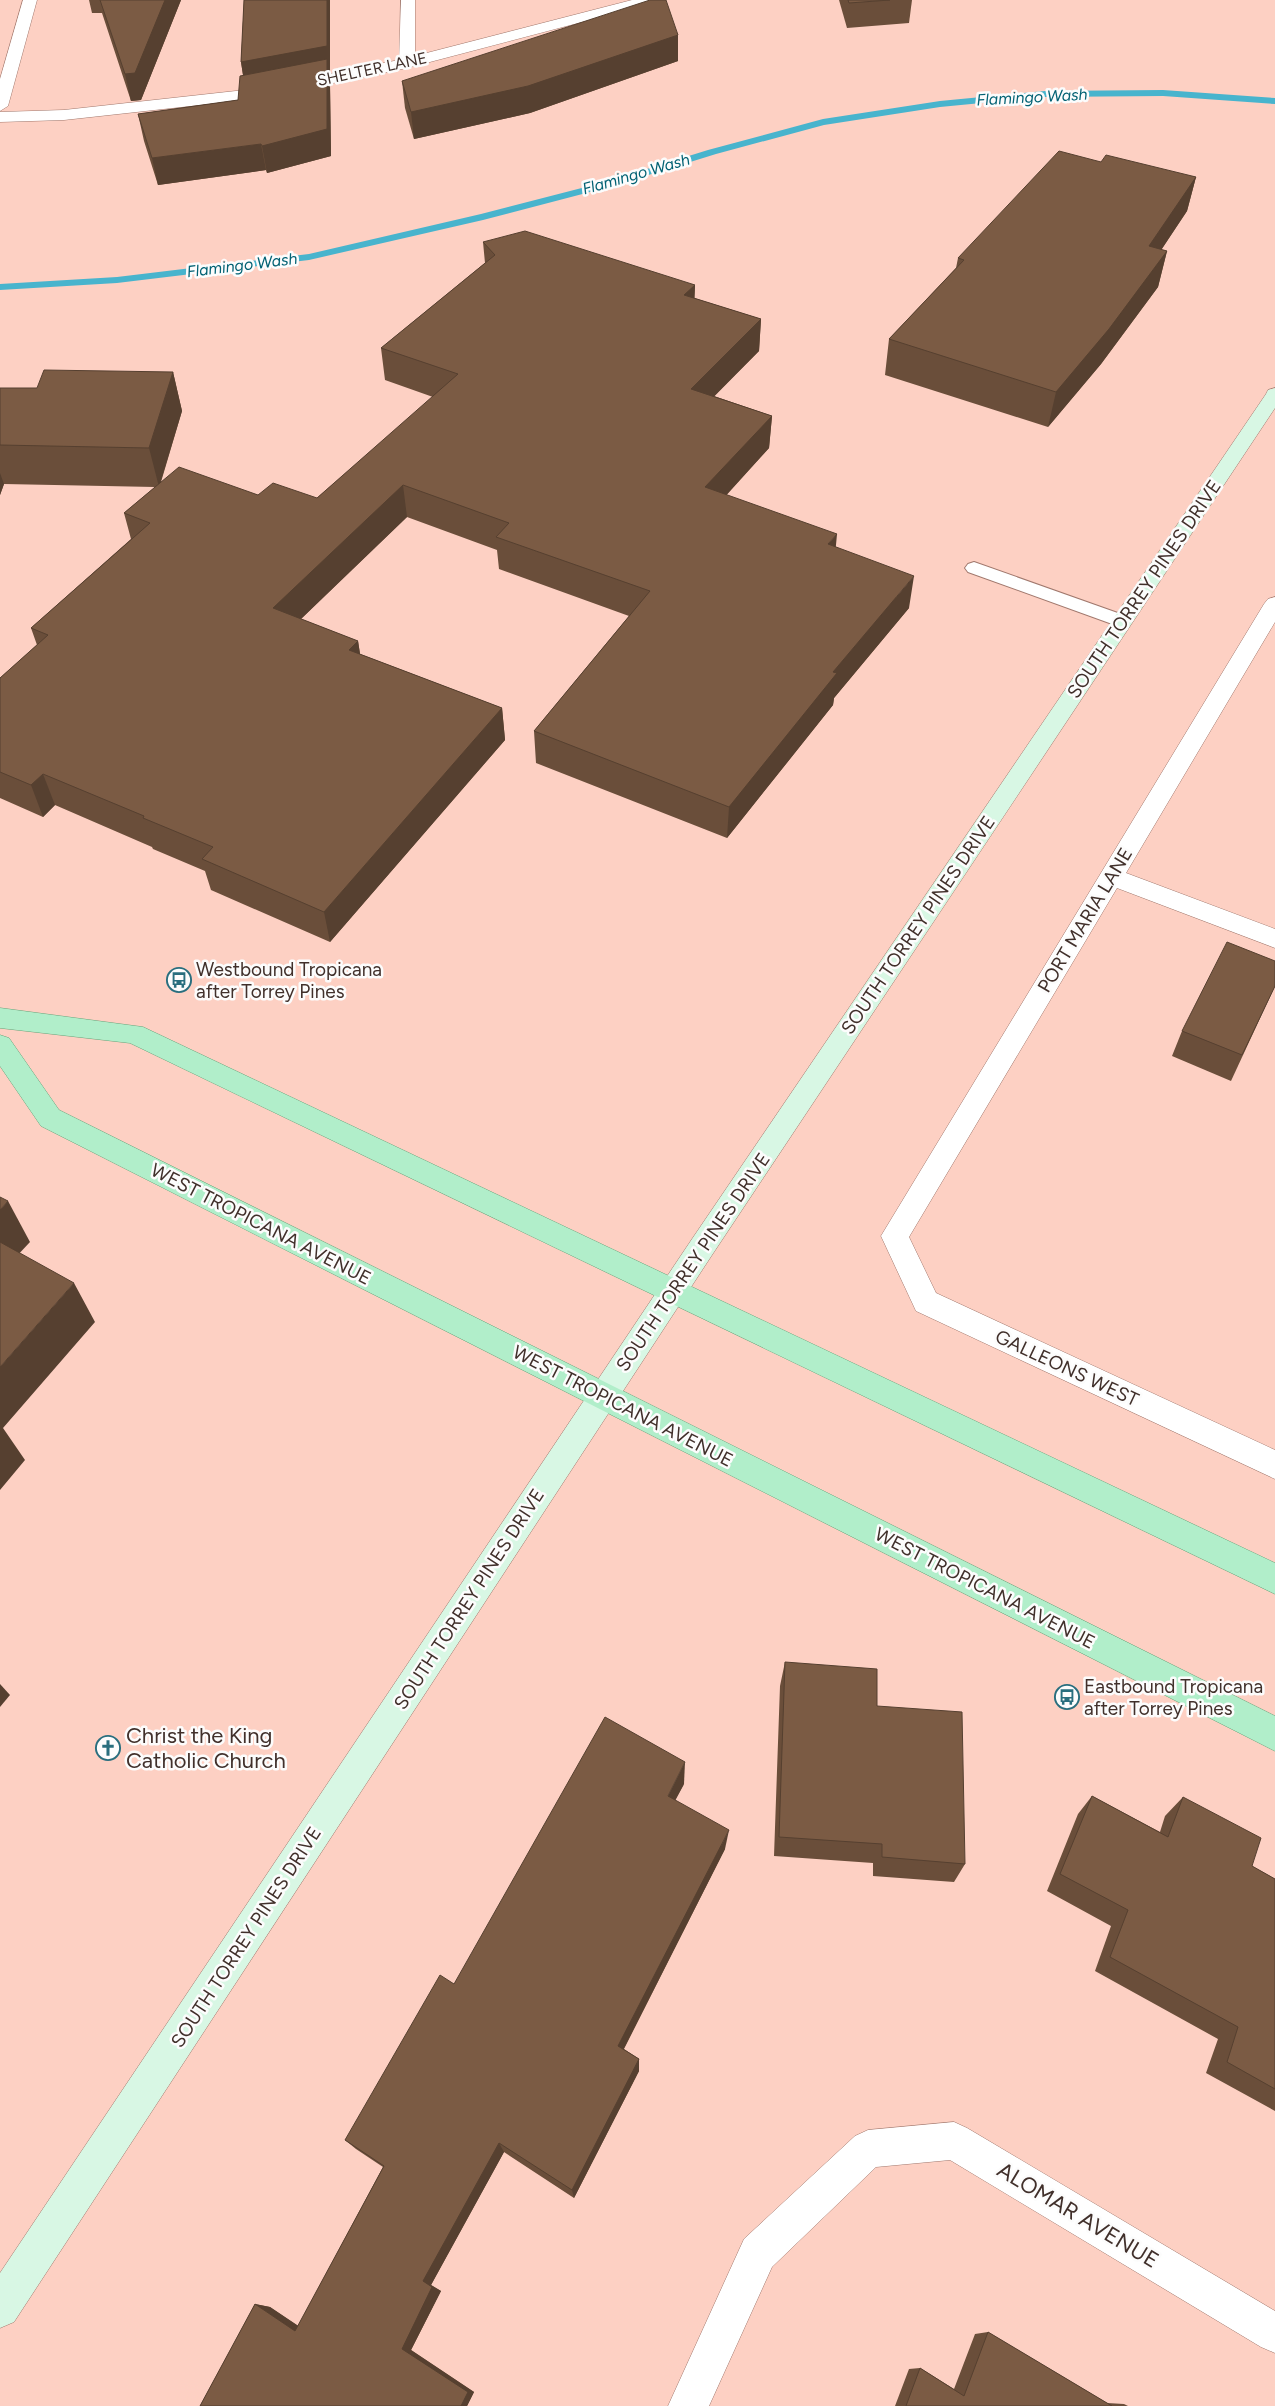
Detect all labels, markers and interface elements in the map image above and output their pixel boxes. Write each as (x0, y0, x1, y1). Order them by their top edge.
street label: SHELTER LANE (315, 48, 429, 90)
water label: Flamingo Wash (976, 85, 1088, 109)
water label: Flamingo Wash (580, 150, 692, 198)
water label: Flamingo Wash (186, 249, 298, 281)
street label: SOUTH TORREY PINES DRIVE (1062, 475, 1226, 703)
street label: SOUTH TORREY PINES DRIVE (836, 811, 1000, 1039)
street label: PORT MARIA LANE (1033, 843, 1137, 997)
place label: Westbound Tropicana after Torrey Pines (196, 958, 382, 1003)
bus stop icon: Westbound Tropicana after Torrey Pines (166, 967, 192, 993)
street label: SOUTH TORREY PINES DRIVE (611, 1148, 775, 1376)
street label: WEST TROPICANA AVENUE (147, 1158, 375, 1290)
street label: GALLEONS WEST (992, 1325, 1143, 1412)
street label: WEST TROPICANA AVENUE (509, 1340, 737, 1472)
street label: SOUTH TORREY PINES DRIVE (389, 1484, 549, 1714)
street label: WEST TROPICANA AVENUE (871, 1522, 1099, 1654)
place label: Eastbound Tropicana after Torrey Pines (1084, 1675, 1263, 1720)
bus stop icon: Eastbound Tropicana after Torrey Pines (1054, 1684, 1080, 1710)
place label: Christ the King Catholic Church (126, 1722, 286, 1774)
church icon: Christ the King Catholic Church (95, 1735, 121, 1761)
street label: SOUTH TORREY PINES DRIVE (166, 1822, 326, 2052)
street label: ALOMAR AVENUE (992, 2156, 1164, 2274)

